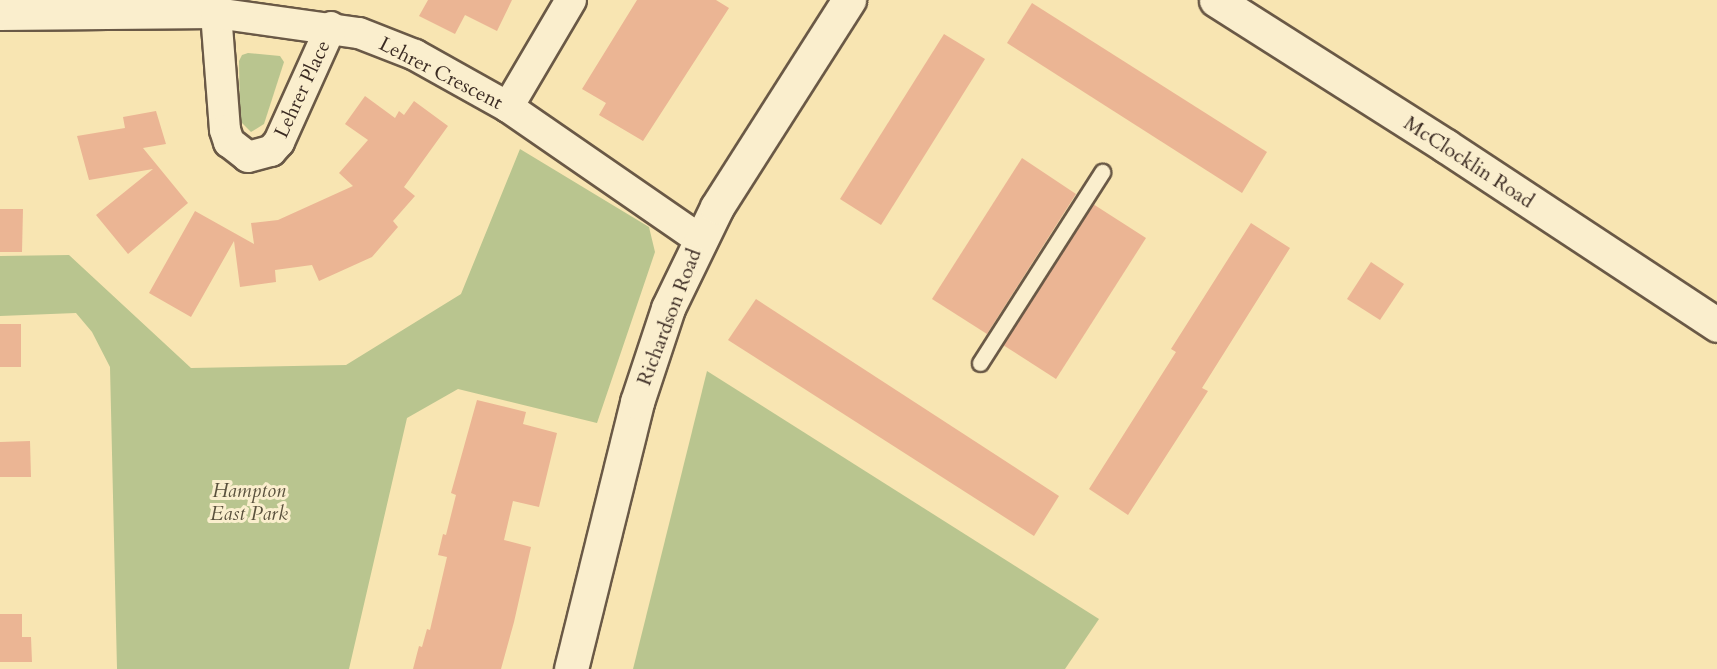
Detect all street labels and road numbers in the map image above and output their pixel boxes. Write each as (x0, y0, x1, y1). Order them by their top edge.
street label: Lehrer Crescent (375, 32, 507, 114)
street label: Lehrer Place (269, 36, 335, 142)
street label: McClocklin Road (1399, 111, 1539, 213)
street label: Richardson Road (632, 245, 706, 389)

